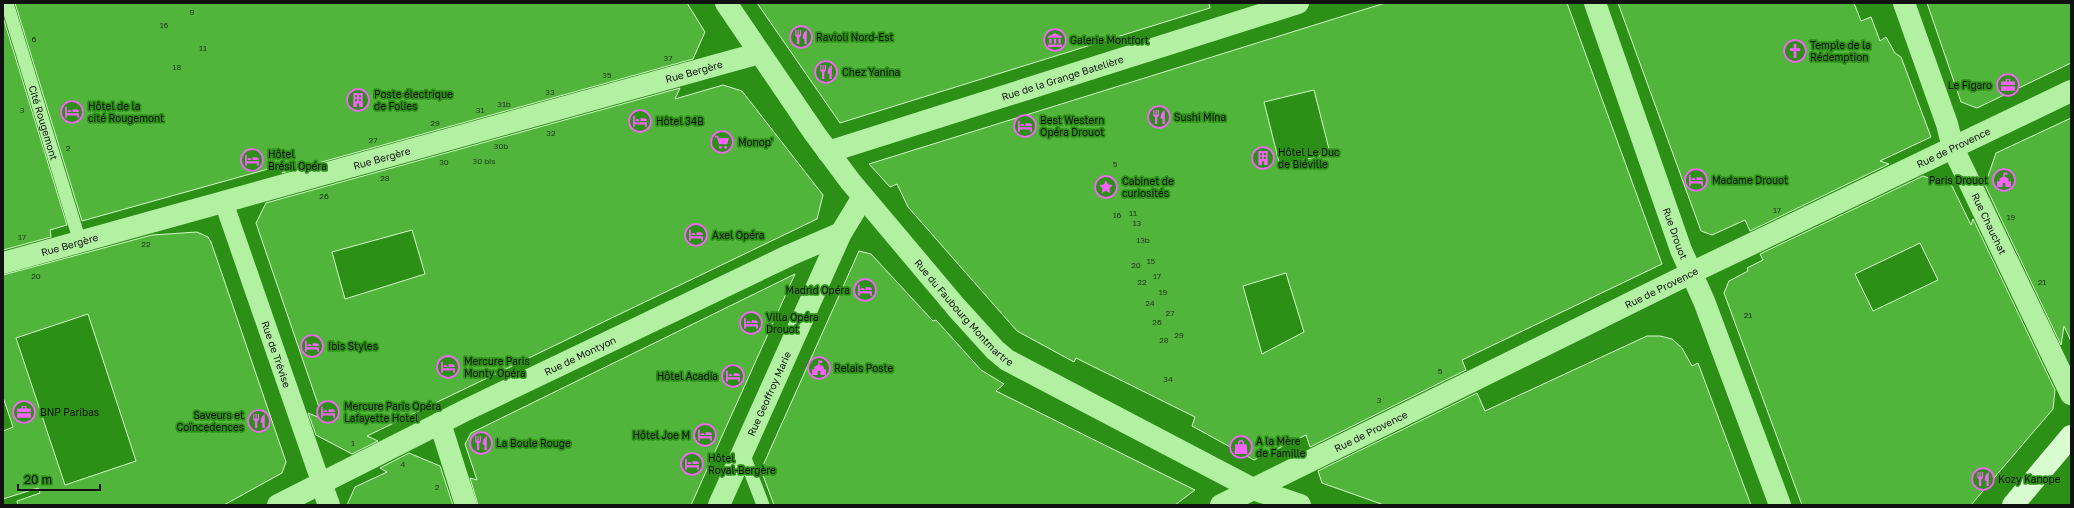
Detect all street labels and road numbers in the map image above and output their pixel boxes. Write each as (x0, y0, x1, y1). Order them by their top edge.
street label: Rue de la Grange Batelière (1000, 53, 1125, 103)
street label: Rue Bergère (664, 58, 724, 85)
street label: Cité Rougemont (26, 84, 61, 161)
street label: Rue de Provence (1915, 125, 1992, 170)
street label: Rue Bergère (352, 144, 412, 172)
street label: Rue Chauchat (1969, 191, 2009, 256)
street label: Rue Drouot (1661, 206, 1690, 261)
street label: Rue Bergère (40, 231, 100, 258)
street label: Rue du Faubourg Montmartre (912, 256, 1015, 368)
street label: Rue de Provence (1623, 264, 1700, 311)
street label: Rue de Trévise (259, 319, 293, 389)
street label: Rue de Montyon (542, 333, 618, 378)
street label: Rue Geoffroy Marie (745, 349, 793, 438)
street label: Rue de Provence (1332, 408, 1410, 454)

